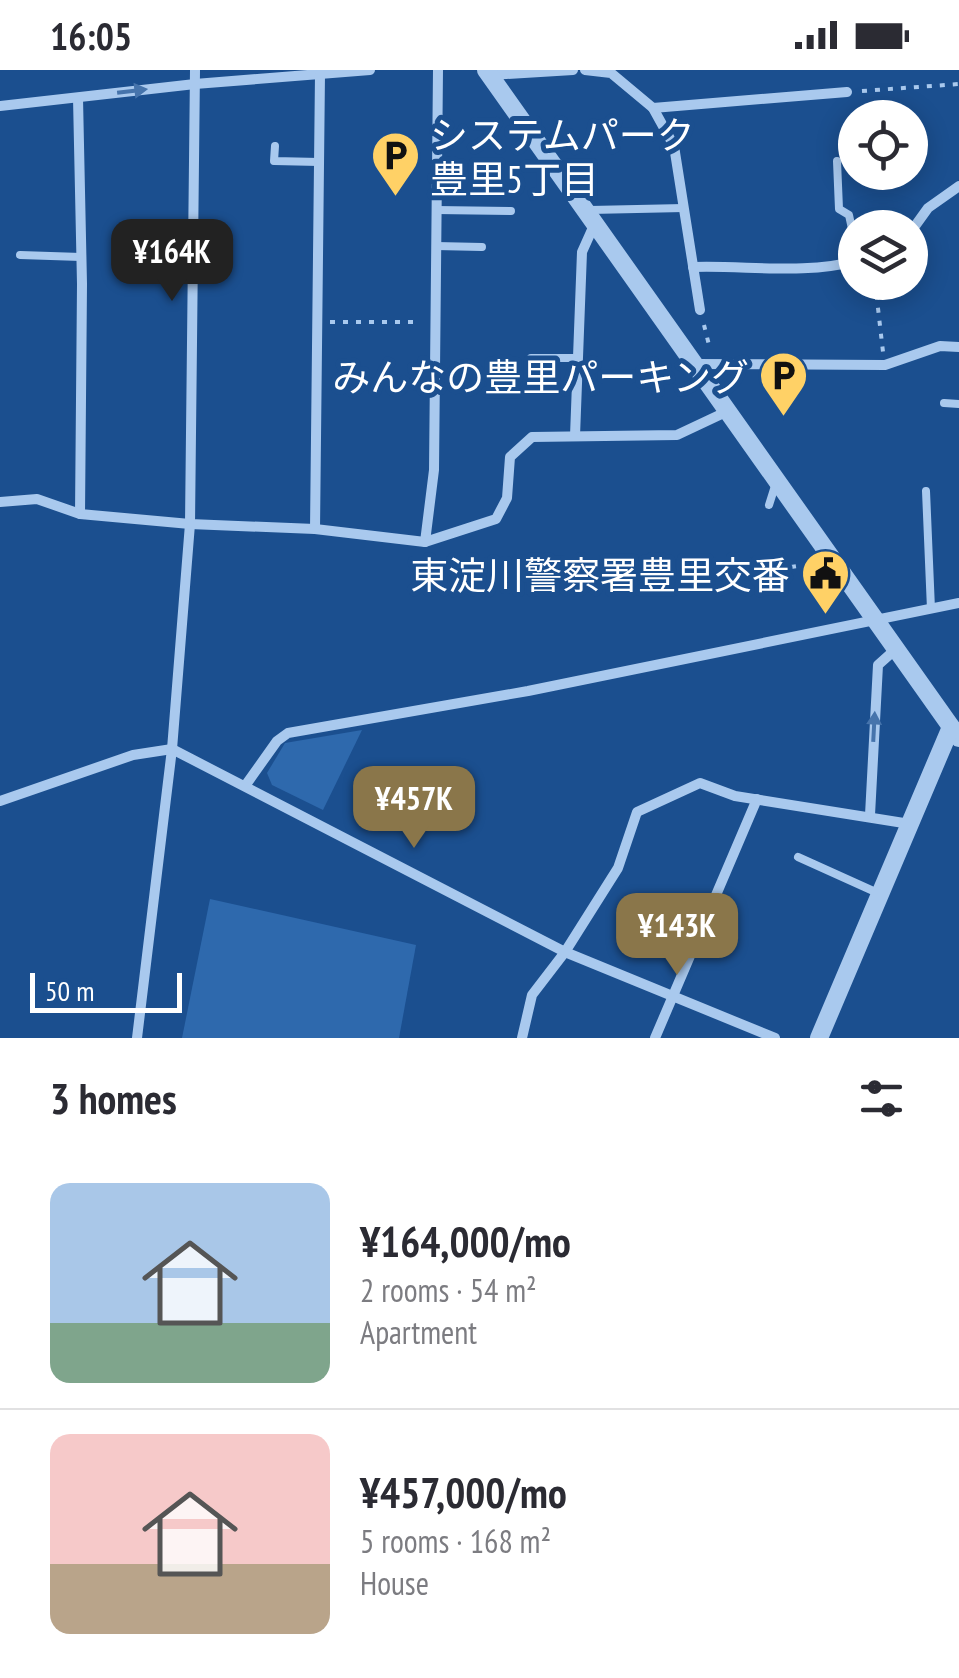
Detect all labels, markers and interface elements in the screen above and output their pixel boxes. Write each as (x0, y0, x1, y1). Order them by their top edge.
text: 16:05 (50, 11, 132, 60)
one-way arrow (116, 83, 148, 99)
map controls (838, 100, 928, 300)
button: locate (838, 100, 928, 190)
place label: システムパーク 豊里5丁目 (430, 110, 695, 203)
parking icon: システムパーク 豊里5丁目 (369, 130, 421, 198)
button: layers (838, 210, 928, 300)
pin: ¥164K (102, 219, 242, 304)
text: ¥164K (133, 230, 211, 272)
parking icon: みんなの豊里パーキング (758, 350, 810, 418)
place label: みんなの豊里パーキング (332, 352, 749, 401)
public building icon: 東淀川警察署豊里交番 (799, 548, 851, 616)
place label: 東淀川警察署豊里交番 (410, 550, 790, 599)
one-way arrow (867, 711, 883, 743)
pin: ¥457K (344, 766, 484, 851)
text: ¥457K (375, 777, 453, 819)
pin: ¥143K (607, 893, 747, 978)
text: ¥143K (638, 904, 716, 946)
scale bar (30, 968, 182, 1013)
text: 50 m (45, 972, 94, 1009)
text: 3 homes (50, 1071, 177, 1126)
icon: filters (854, 1071, 909, 1126)
text: ¥164,000/mo (360, 1214, 571, 1269)
icon: home (130, 1223, 250, 1343)
text: 2 rooms · 54 m² (360, 1269, 537, 1311)
text: Apartment (360, 1311, 477, 1353)
text: ¥457,000/mo (360, 1465, 567, 1520)
icon: home (130, 1474, 250, 1594)
text: 5 rooms · 168 m² (360, 1520, 551, 1562)
text: House (360, 1562, 429, 1604)

